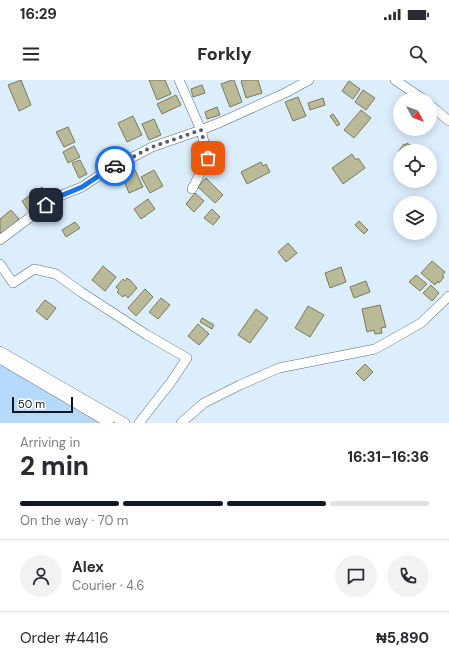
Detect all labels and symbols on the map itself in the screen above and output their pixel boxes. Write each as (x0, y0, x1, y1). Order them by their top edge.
north arrow (393, 92, 437, 136)
pin (191, 141, 225, 175)
courier (95, 146, 135, 186)
pin (29, 188, 63, 222)
scale bar (12, 395, 73, 414)

